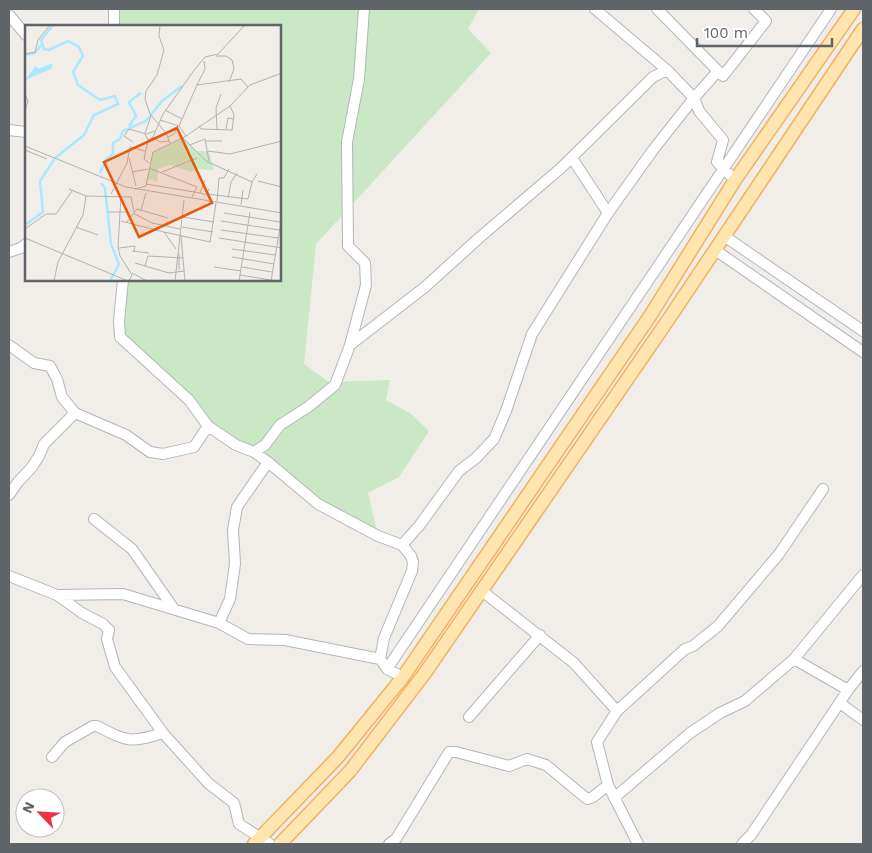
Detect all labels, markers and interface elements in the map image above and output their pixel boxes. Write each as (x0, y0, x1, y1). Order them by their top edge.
scale bar (697, 15, 832, 47)
text: 100 m (704, 24, 748, 42)
inset map (25, 25, 281, 281)
north arrow (15, 788, 65, 838)
text: N (19, 799, 38, 816)

